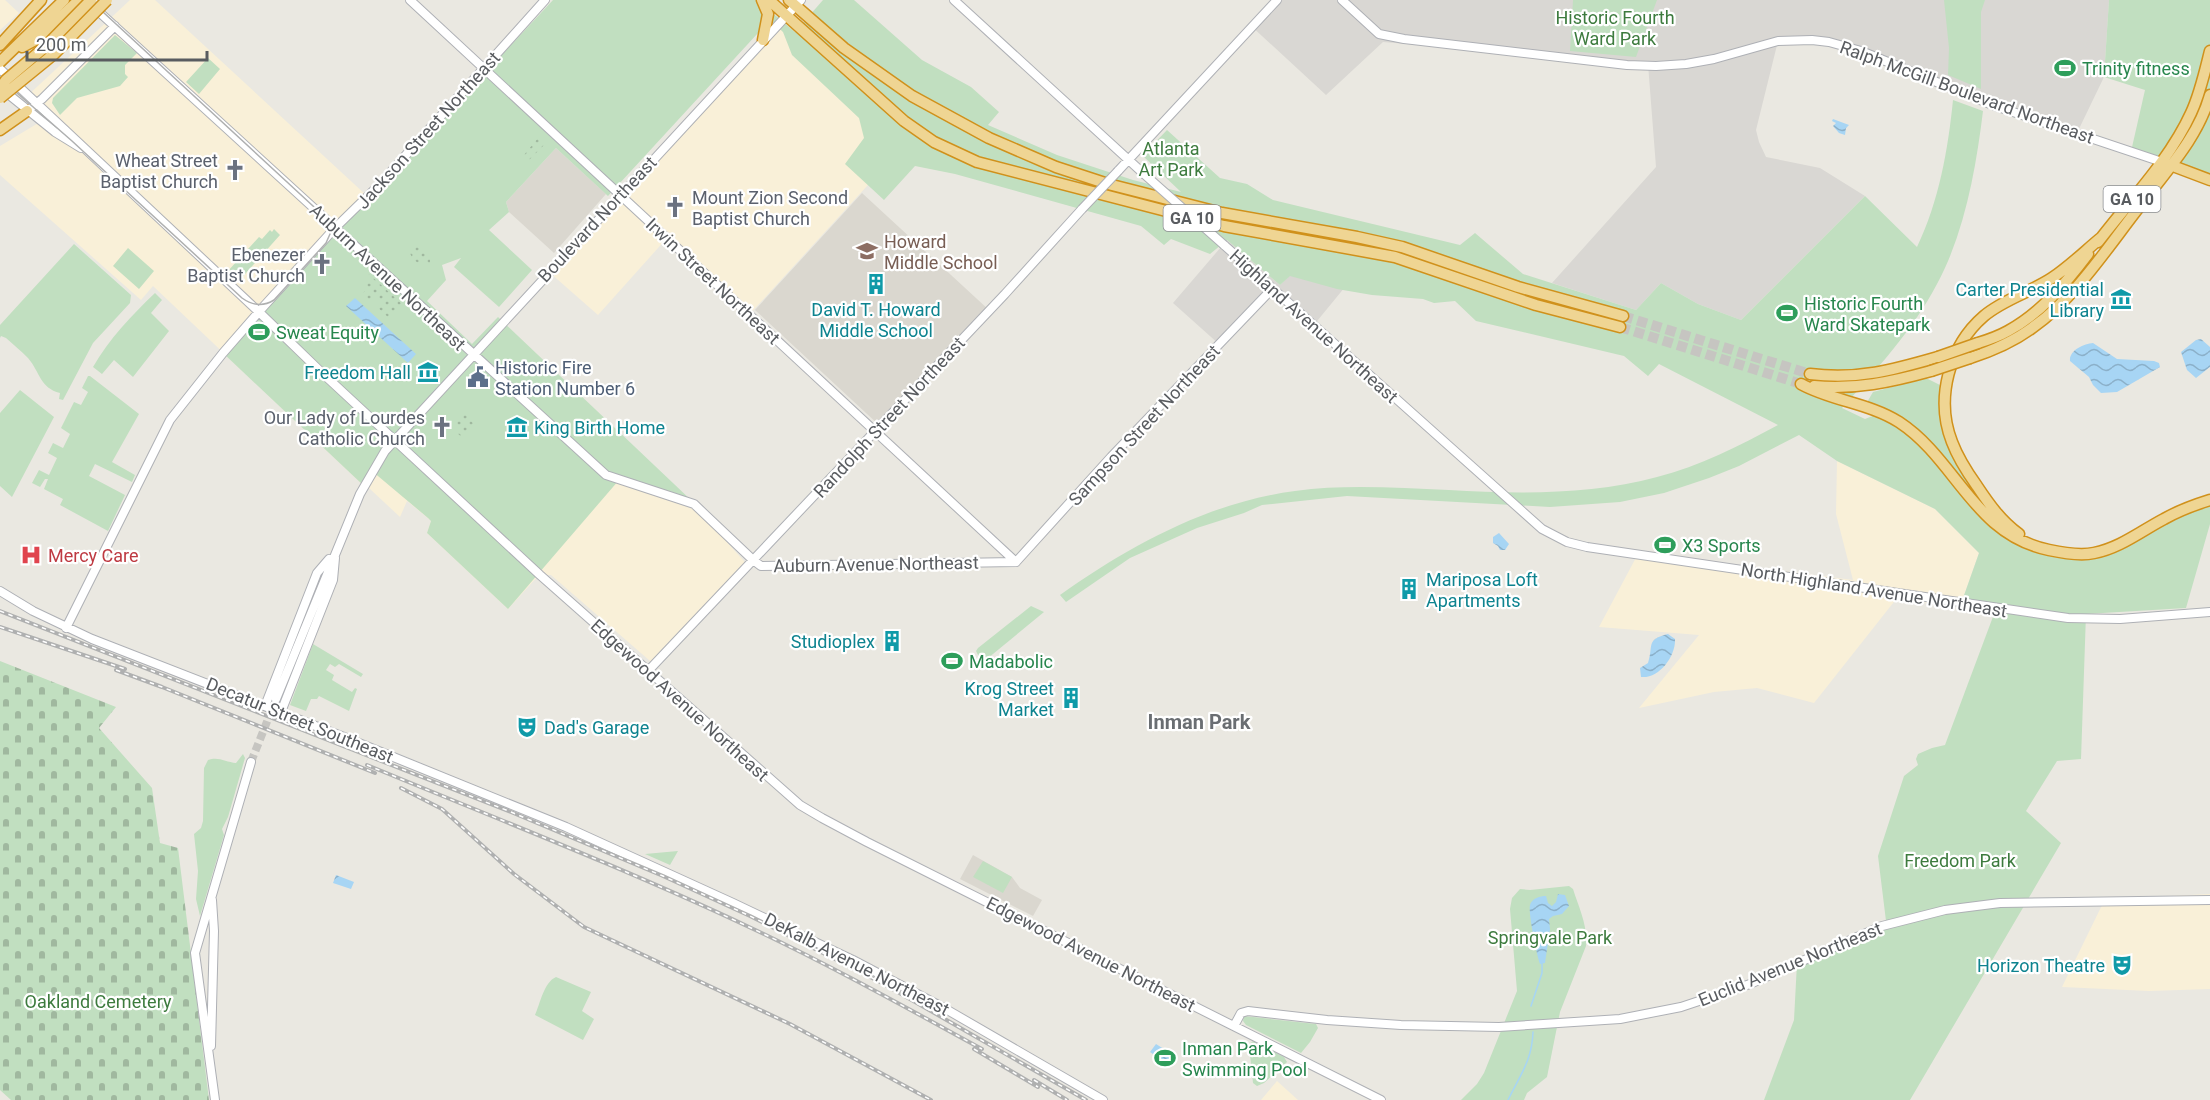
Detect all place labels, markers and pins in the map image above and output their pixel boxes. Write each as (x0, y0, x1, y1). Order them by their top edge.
sports icon: Trinity fitness (2053, 56, 2077, 80)
place label: Trinity fitness (2082, 58, 2190, 79)
place label: Wheat Street Baptist Church (100, 150, 218, 192)
church icon: Wheat Street Baptist Church (223, 158, 247, 182)
place label: Mount Zion Second Baptist Church (692, 187, 848, 229)
church icon: Mount Zion Second Baptist Church (663, 195, 687, 219)
place label: Howard Middle School (884, 231, 998, 273)
school or university icon: Howard Middle School (855, 239, 879, 263)
place label: Ebenezer Baptist Church (187, 244, 305, 286)
church icon: Ebenezer Baptist Church (310, 252, 334, 276)
building icon: David T. Howard Middle School (864, 272, 888, 296)
place label: Carter Presidential Library (1955, 279, 2104, 321)
museum icon: Carter Presidential Library (2109, 287, 2133, 311)
place label: Historic Fourth Ward Skatepark (1804, 293, 1931, 335)
place label: David T. Howard Middle School (811, 299, 941, 341)
sports icon: Historic Fourth Ward Skatepark (1775, 301, 1799, 325)
sports icon: Sweat Equity (247, 320, 271, 344)
place label: Sweat Equity (276, 322, 379, 343)
place label: Historic Fire Station Number 6 (495, 357, 635, 399)
museum icon: Freedom Hall (416, 360, 440, 384)
place label: Freedom Hall (304, 362, 411, 383)
public building icon: Historic Fire Station Number 6 (466, 365, 490, 389)
place label: Our Lady of Lourdes Catholic Church (264, 407, 425, 449)
church icon: Our Lady of Lourdes Catholic Church (430, 415, 454, 439)
museum icon: King Birth Home (505, 415, 529, 439)
place label: King Birth Home (534, 417, 665, 438)
sports icon: X3 Sports (1653, 533, 1677, 557)
place label: X3 Sports (1682, 535, 1761, 556)
hospital icon: Mercy Care (19, 543, 43, 567)
place label: Mercy Care (48, 545, 139, 566)
place label: Mariposa Loft Apartments (1426, 569, 1538, 611)
building icon: Mariposa Loft Apartments (1397, 577, 1421, 601)
building icon: Studioplex (880, 629, 904, 653)
place label: Studioplex (791, 631, 875, 652)
sports icon: Madabolic (940, 649, 964, 673)
place label: Madabolic (969, 651, 1053, 672)
place label: Krog Street Market (964, 678, 1054, 720)
building icon: Krog Street Market (1059, 686, 1083, 710)
theatre icon: Dad's Garage (515, 715, 539, 739)
place label: Dad's Garage (544, 717, 649, 738)
theatre icon: Horizon Theatre (2110, 953, 2134, 977)
place label: Horizon Theatre (1977, 955, 2105, 976)
place label: Inman Park Swimming Pool (1182, 1038, 1307, 1080)
sports icon: Inman Park Swimming Pool (1153, 1046, 1177, 1070)

